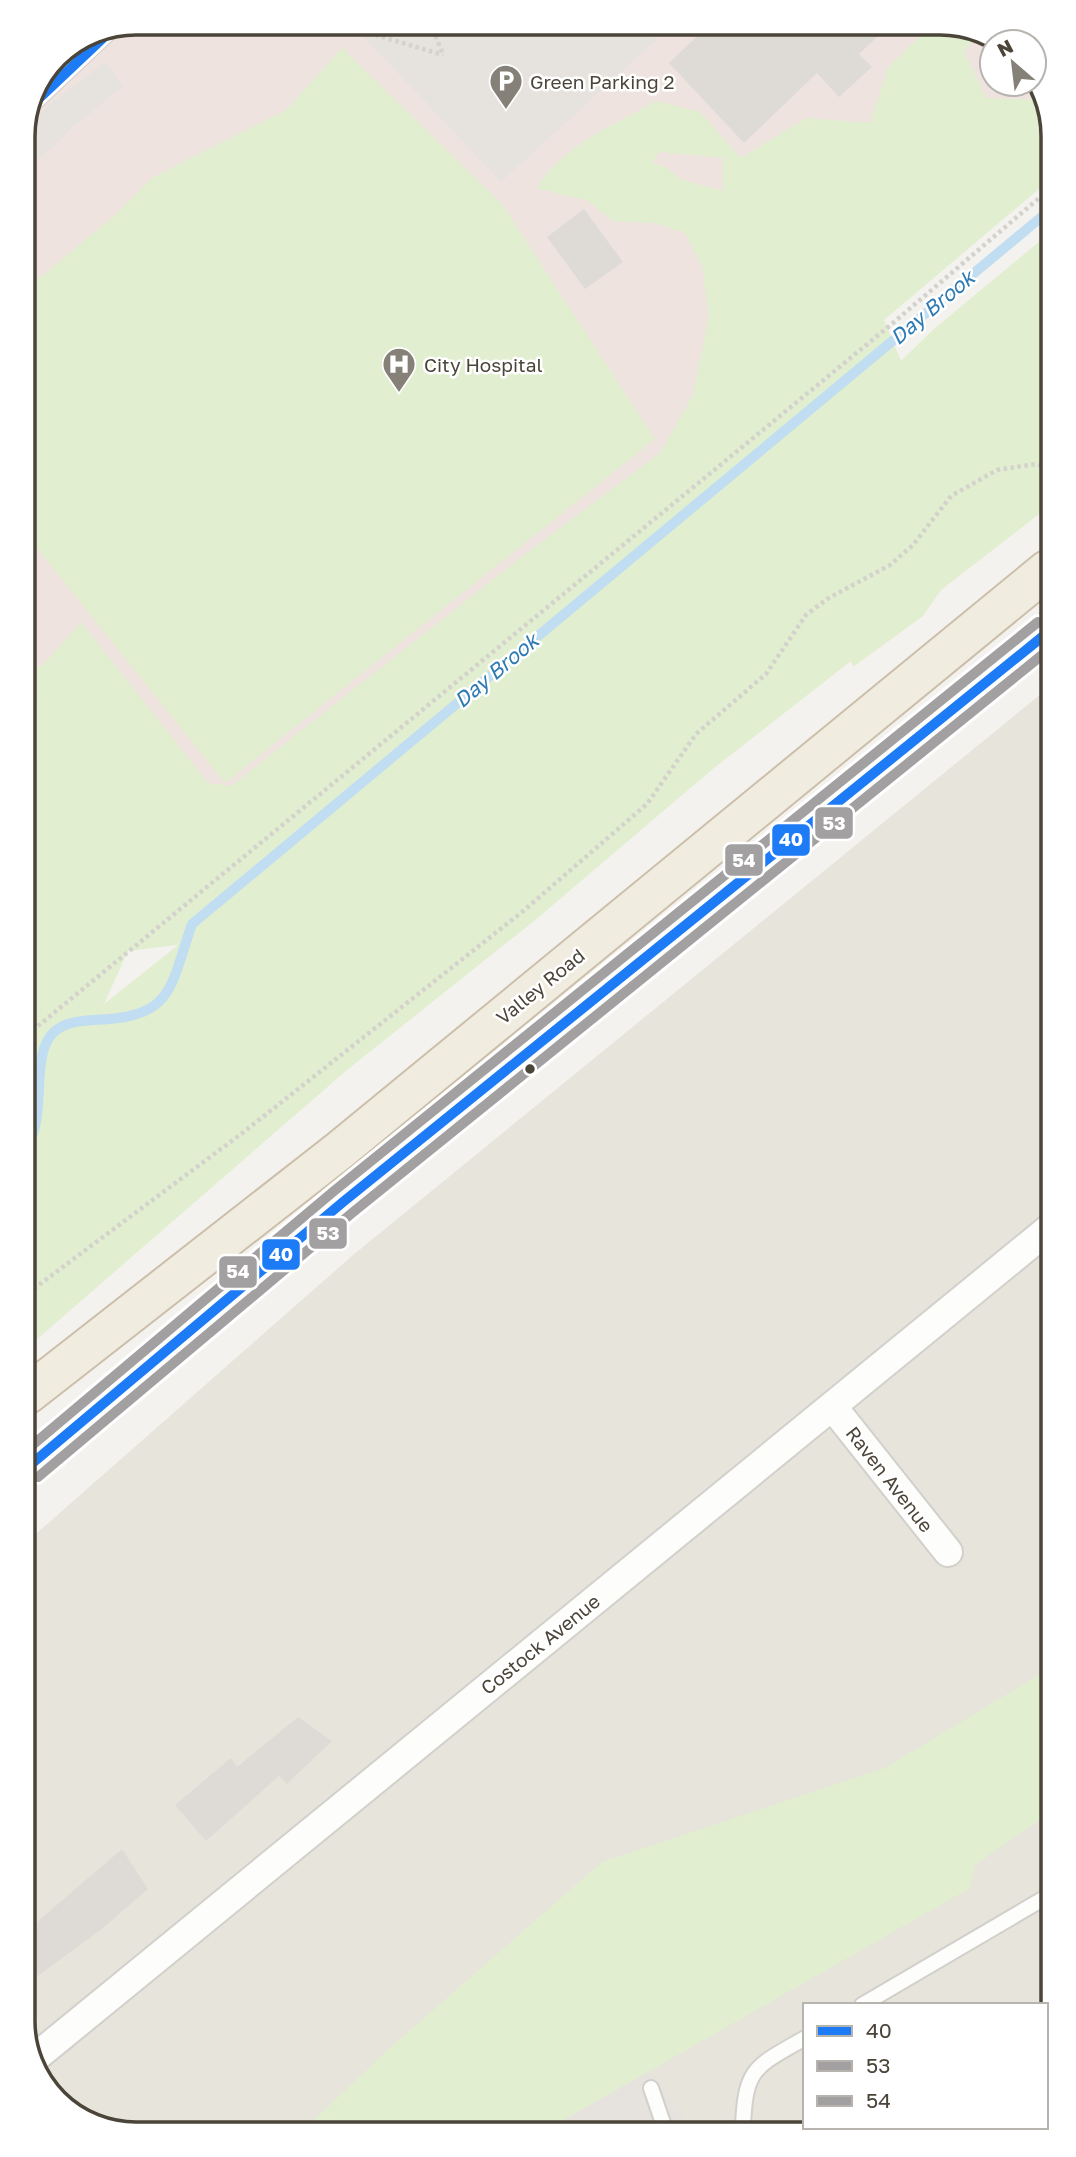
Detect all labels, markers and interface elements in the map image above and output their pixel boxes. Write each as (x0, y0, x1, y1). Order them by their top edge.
north arrow (978, 28, 1048, 98)
text: N (993, 34, 1017, 61)
parking icon: Green Parking 2 (487, 62, 525, 111)
place label: Green Parking 2 (530, 70, 674, 93)
water label: Day Brook (884, 263, 981, 350)
hospital icon: City Hospital (380, 345, 418, 394)
place label: City Hospital (424, 353, 542, 376)
water label: Day Brook (448, 626, 545, 713)
line badge: 53 (814, 806, 854, 840)
text: 53 (822, 811, 846, 834)
line badge: 40 (771, 823, 811, 857)
text: 40 (779, 827, 803, 850)
line badge: 54 (724, 843, 764, 877)
text: 54 (732, 848, 756, 871)
street label: Valley Road (491, 943, 589, 1029)
unlabelled marker (523, 1062, 537, 1076)
line badge: 53 (308, 1217, 348, 1250)
text: 53 (316, 1221, 340, 1244)
line badge: 40 (261, 1238, 301, 1271)
text: 40 (269, 1242, 293, 1265)
line badge: 54 (218, 1255, 258, 1289)
text: 54 (226, 1259, 250, 1282)
street label: Raven Avenue (842, 1422, 938, 1536)
street label: Costock Avenue (476, 1589, 604, 1699)
legend (803, 2003, 1048, 2129)
text: 40 (866, 2017, 892, 2043)
text: 53 (866, 2052, 890, 2078)
text: 54 (866, 2087, 891, 2113)

